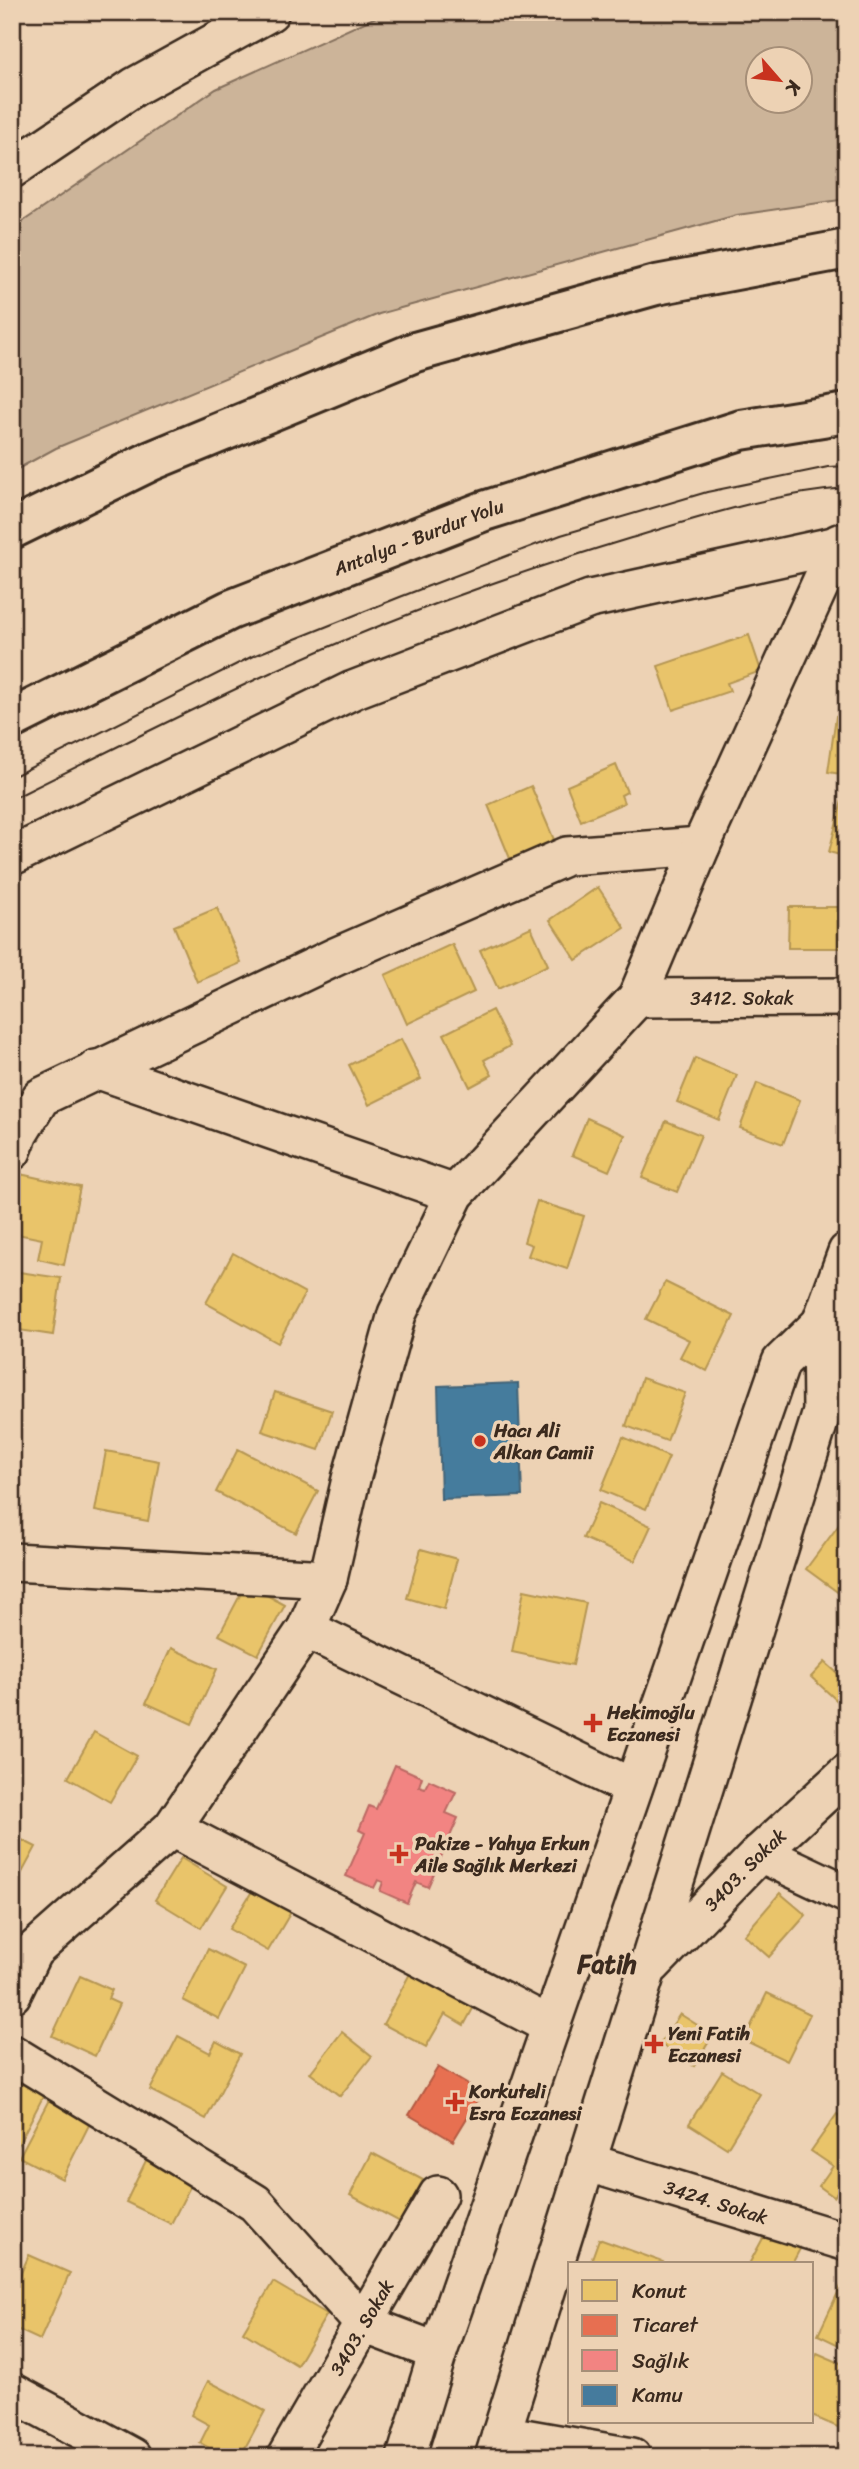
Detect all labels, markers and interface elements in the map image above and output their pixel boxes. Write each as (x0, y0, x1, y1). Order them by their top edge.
north arrow (744, 46, 814, 116)
text: K (776, 74, 811, 102)
street label: Antalya - Burdur Yolu (327, 489, 508, 585)
street label: 3412. Sokak (690, 981, 794, 1014)
place label: Hacı Ali Alkan Camii (493, 1414, 595, 1469)
marker: Hacı Ali Alkan Camii (472, 1433, 488, 1449)
place label: Hekimoğlu Eczanesi (606, 1696, 696, 1751)
marker: Hekimoğlu Eczanesi (585, 1715, 601, 1731)
street label: 3403. Sokak (695, 1820, 794, 1919)
place label: Pakize - Yahya Erkun Aile Sağlık Merkezi (414, 1827, 590, 1882)
marker: Pakize - Yahya Erkun Aile Sağlık Merkezi (389, 1844, 409, 1864)
district label: Fatih (576, 1941, 637, 1987)
place label: Yeni Fatih Eczanesi (668, 2017, 750, 2072)
marker: Yeni Fatih Eczanesi (646, 2036, 662, 2052)
place label: Korkuteli Esra Eczanesi (468, 2075, 583, 2130)
marker: Korkuteli Esra Eczanesi (447, 2094, 463, 2110)
street label: 3424. Sokak (660, 2170, 772, 2233)
legend (568, 2262, 814, 2424)
text: Konut (632, 2272, 687, 2310)
street label: 3403. Sokak (320, 2273, 402, 2382)
text: Ticaret (632, 2306, 699, 2344)
text: Sağlık (632, 2342, 690, 2380)
text: Kamu (632, 2376, 683, 2414)

